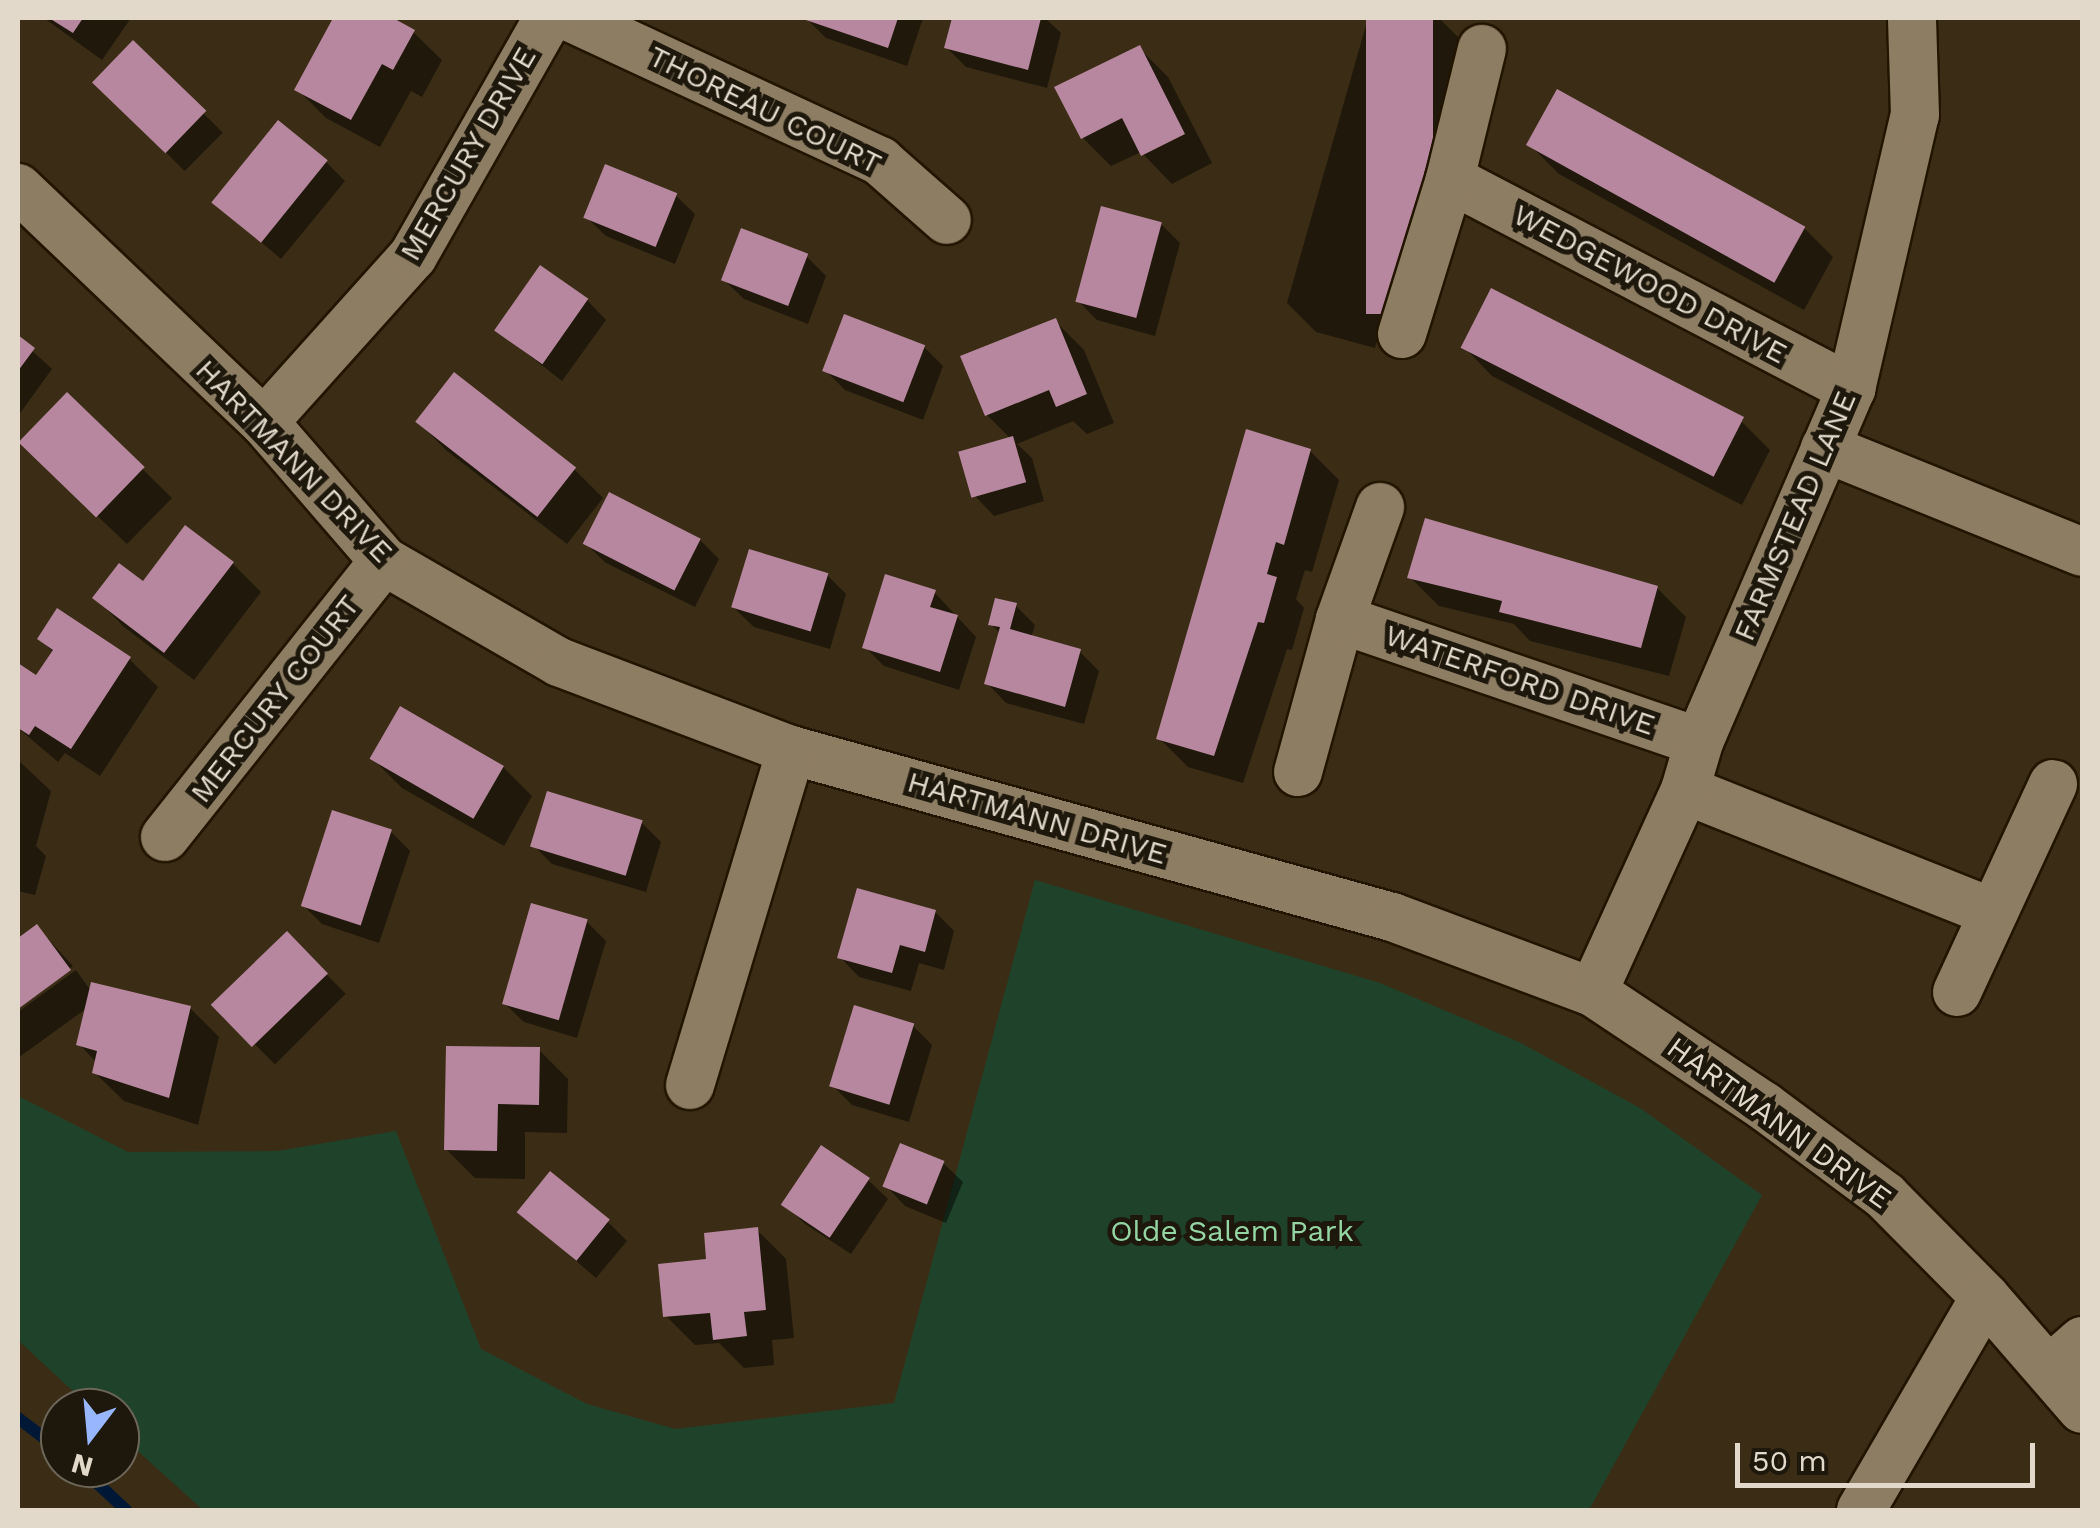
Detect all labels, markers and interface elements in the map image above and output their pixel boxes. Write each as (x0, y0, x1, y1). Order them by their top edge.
street label: THOREAU COURT (643, 38, 887, 182)
street label: MERCURY DRIVE (392, 40, 544, 268)
street label: WEDGEWOOD DRIVE (1507, 197, 1793, 371)
street label: HARTMANN DRIVE (188, 352, 400, 570)
street label: FARMSTEAD LANE (1726, 386, 1864, 646)
street label: MERCURY COURT (182, 588, 368, 810)
street label: WATERFORD DRIVE (1380, 617, 1660, 743)
street label: HARTMANN DRIVE (903, 764, 1171, 872)
street label: HARTMANN DRIVE (1660, 1030, 1898, 1216)
park label: Olde Salem Park (1110, 1213, 1354, 1249)
north arrow (40, 1388, 140, 1488)
scale bar (1740, 1423, 2040, 1485)
text: 50 m (1752, 1443, 1827, 1478)
text: N (68, 1447, 97, 1484)

